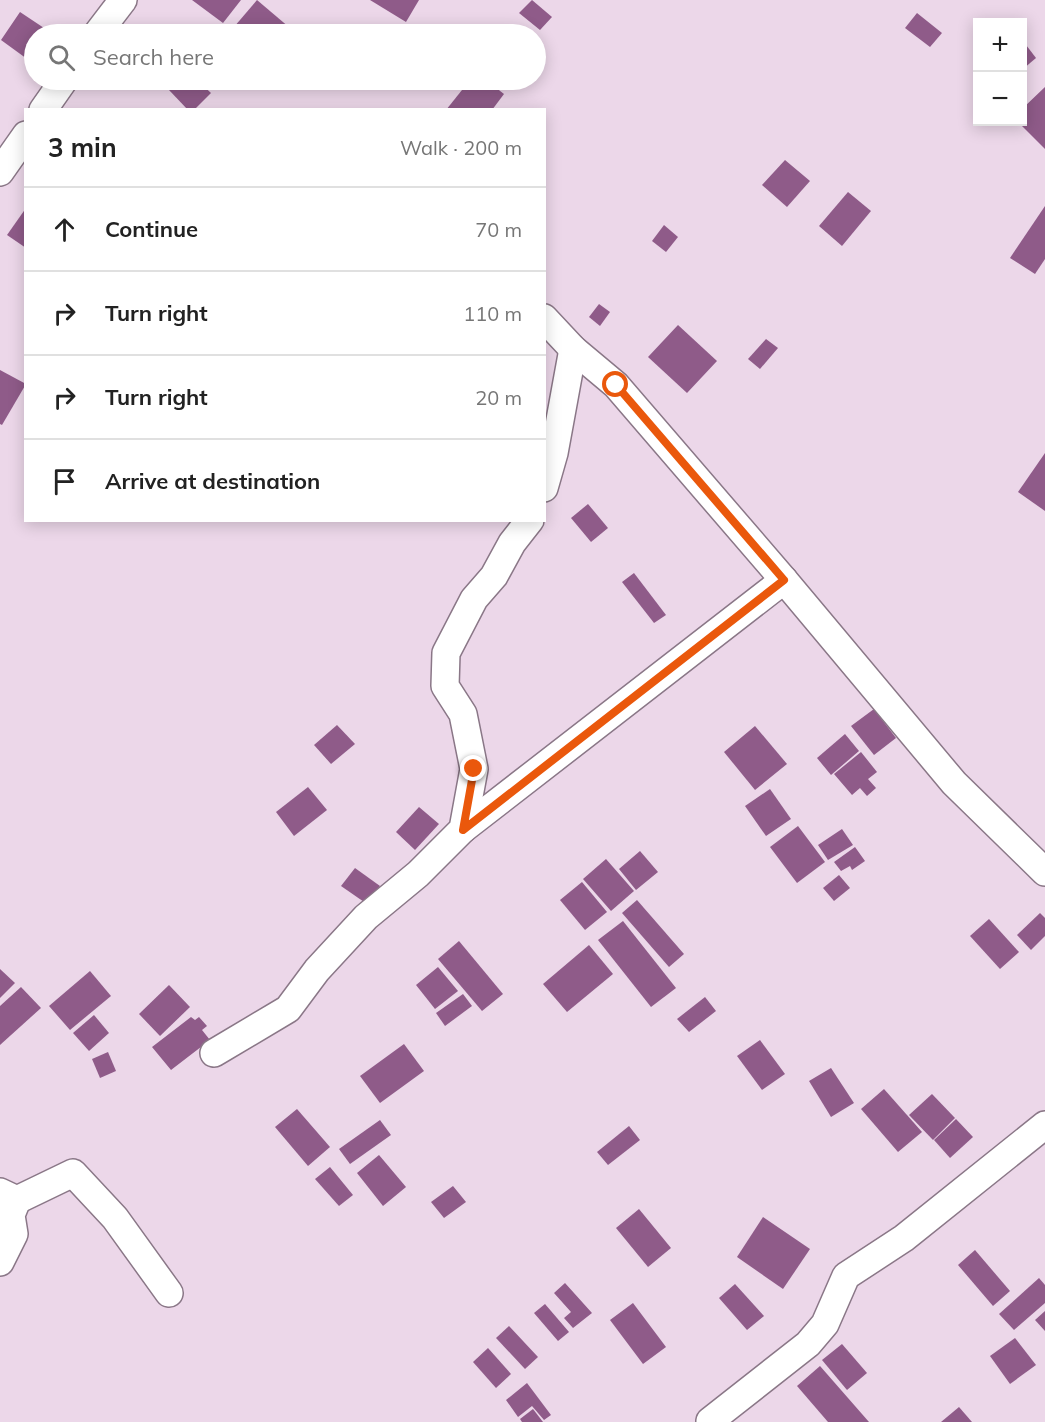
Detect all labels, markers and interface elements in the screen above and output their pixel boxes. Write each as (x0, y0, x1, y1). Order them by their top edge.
map controls (973, 18, 1027, 126)
button: + (973, 18, 1027, 72)
search box (24, 24, 546, 90)
icon: search (45, 41, 78, 74)
text: Search here (93, 43, 214, 71)
button: − (973, 72, 1027, 126)
text: 3 min (48, 131, 117, 164)
text: Walk · 200 m (400, 135, 522, 160)
icon: ahead (48, 213, 81, 246)
text: Continue (105, 215, 198, 243)
text: 70 m (475, 217, 522, 242)
icon: right (48, 297, 81, 330)
text: Turn right (105, 299, 208, 327)
text: 110 m (463, 301, 522, 326)
route start (602, 371, 628, 397)
icon: right (48, 381, 81, 414)
text: Turn right (105, 383, 208, 411)
text: 20 m (475, 385, 522, 410)
icon: arrive (48, 465, 81, 498)
text: Arrive at destination (105, 467, 320, 495)
route end (460, 755, 486, 781)

